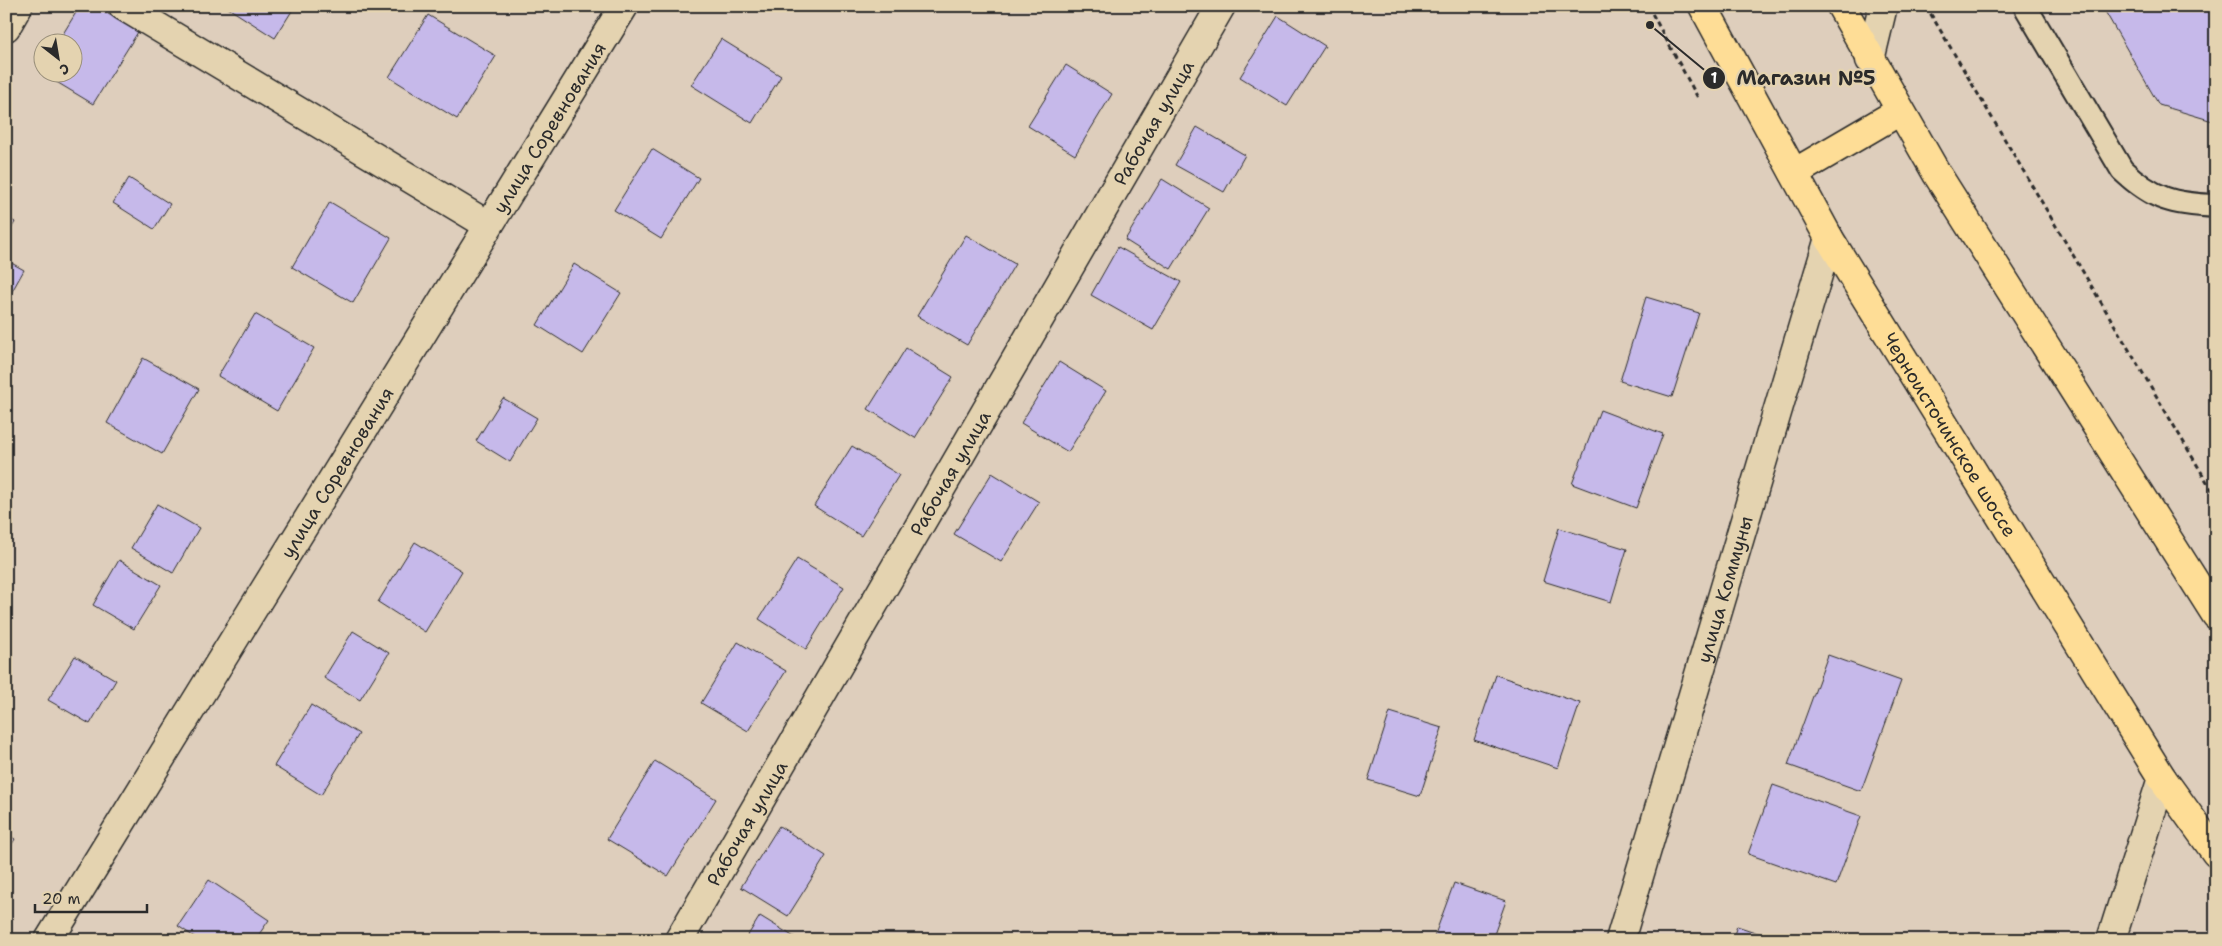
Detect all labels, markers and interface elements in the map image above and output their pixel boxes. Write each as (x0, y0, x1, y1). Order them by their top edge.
north arrow (32, 32, 82, 82)
street label: улица Соревнования (487, 37, 611, 218)
street label: Рабочая улица (1107, 55, 1200, 190)
text: С (56, 59, 73, 79)
callout: Магазин №5 (1701, 61, 1885, 96)
text: Магазин №5 (1736, 65, 1876, 91)
text: 1 (1711, 68, 1718, 88)
street label: Черноисточинское шоссе (1878, 328, 2023, 542)
street label: улица Соревнования (275, 382, 399, 563)
street label: Рабочая улица (904, 406, 996, 540)
street label: улица Коммуны (1691, 513, 1758, 666)
street label: Рабочая улица (701, 756, 793, 890)
scale bar (35, 881, 148, 913)
text: 20 m (42, 889, 81, 909)

